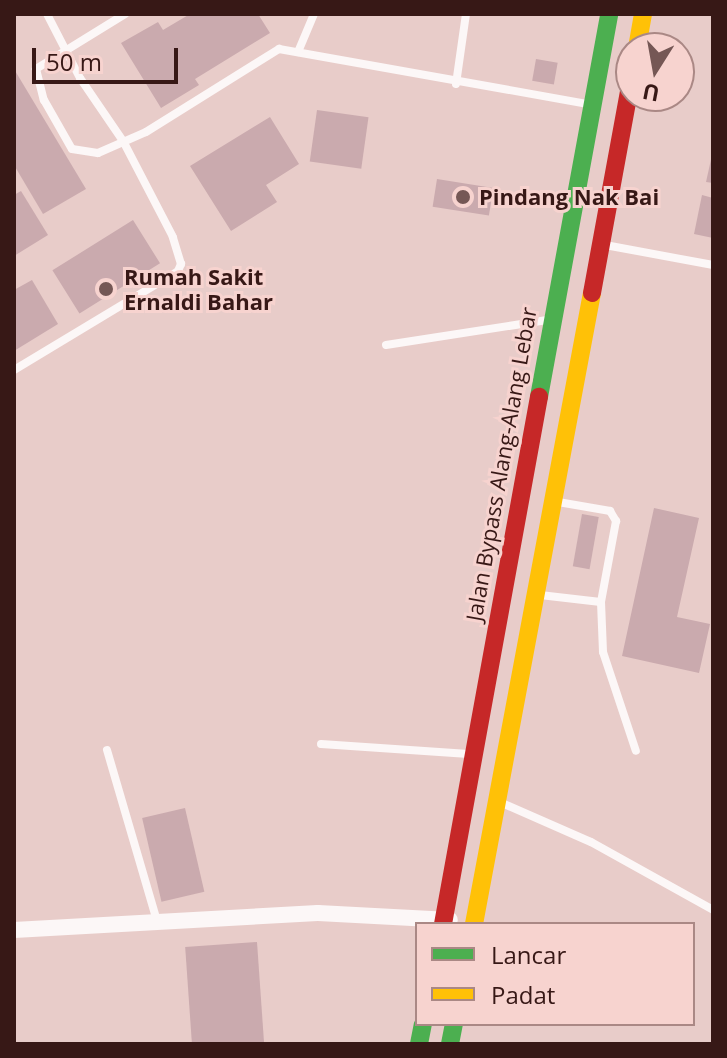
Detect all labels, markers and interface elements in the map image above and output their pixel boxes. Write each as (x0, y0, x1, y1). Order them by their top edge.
scale bar (36, 32, 182, 82)
north arrow (615, 32, 695, 112)
text: 50 m (46, 45, 102, 78)
text: U (640, 77, 662, 110)
place label: Pindang Nak Bai (479, 184, 659, 210)
marker: Pindang Nak Bai (454, 188, 472, 206)
place label: Rumah Sakit Ernaldi Bahar (124, 263, 273, 314)
marker: Rumah Sakit Ernaldi Bahar (95, 278, 117, 300)
street label: Jalan Bypass Alang-Alang Lebar (460, 305, 542, 623)
legend (415, 922, 695, 1026)
text: Lancar (491, 938, 566, 971)
text: Padat (491, 978, 555, 1011)

